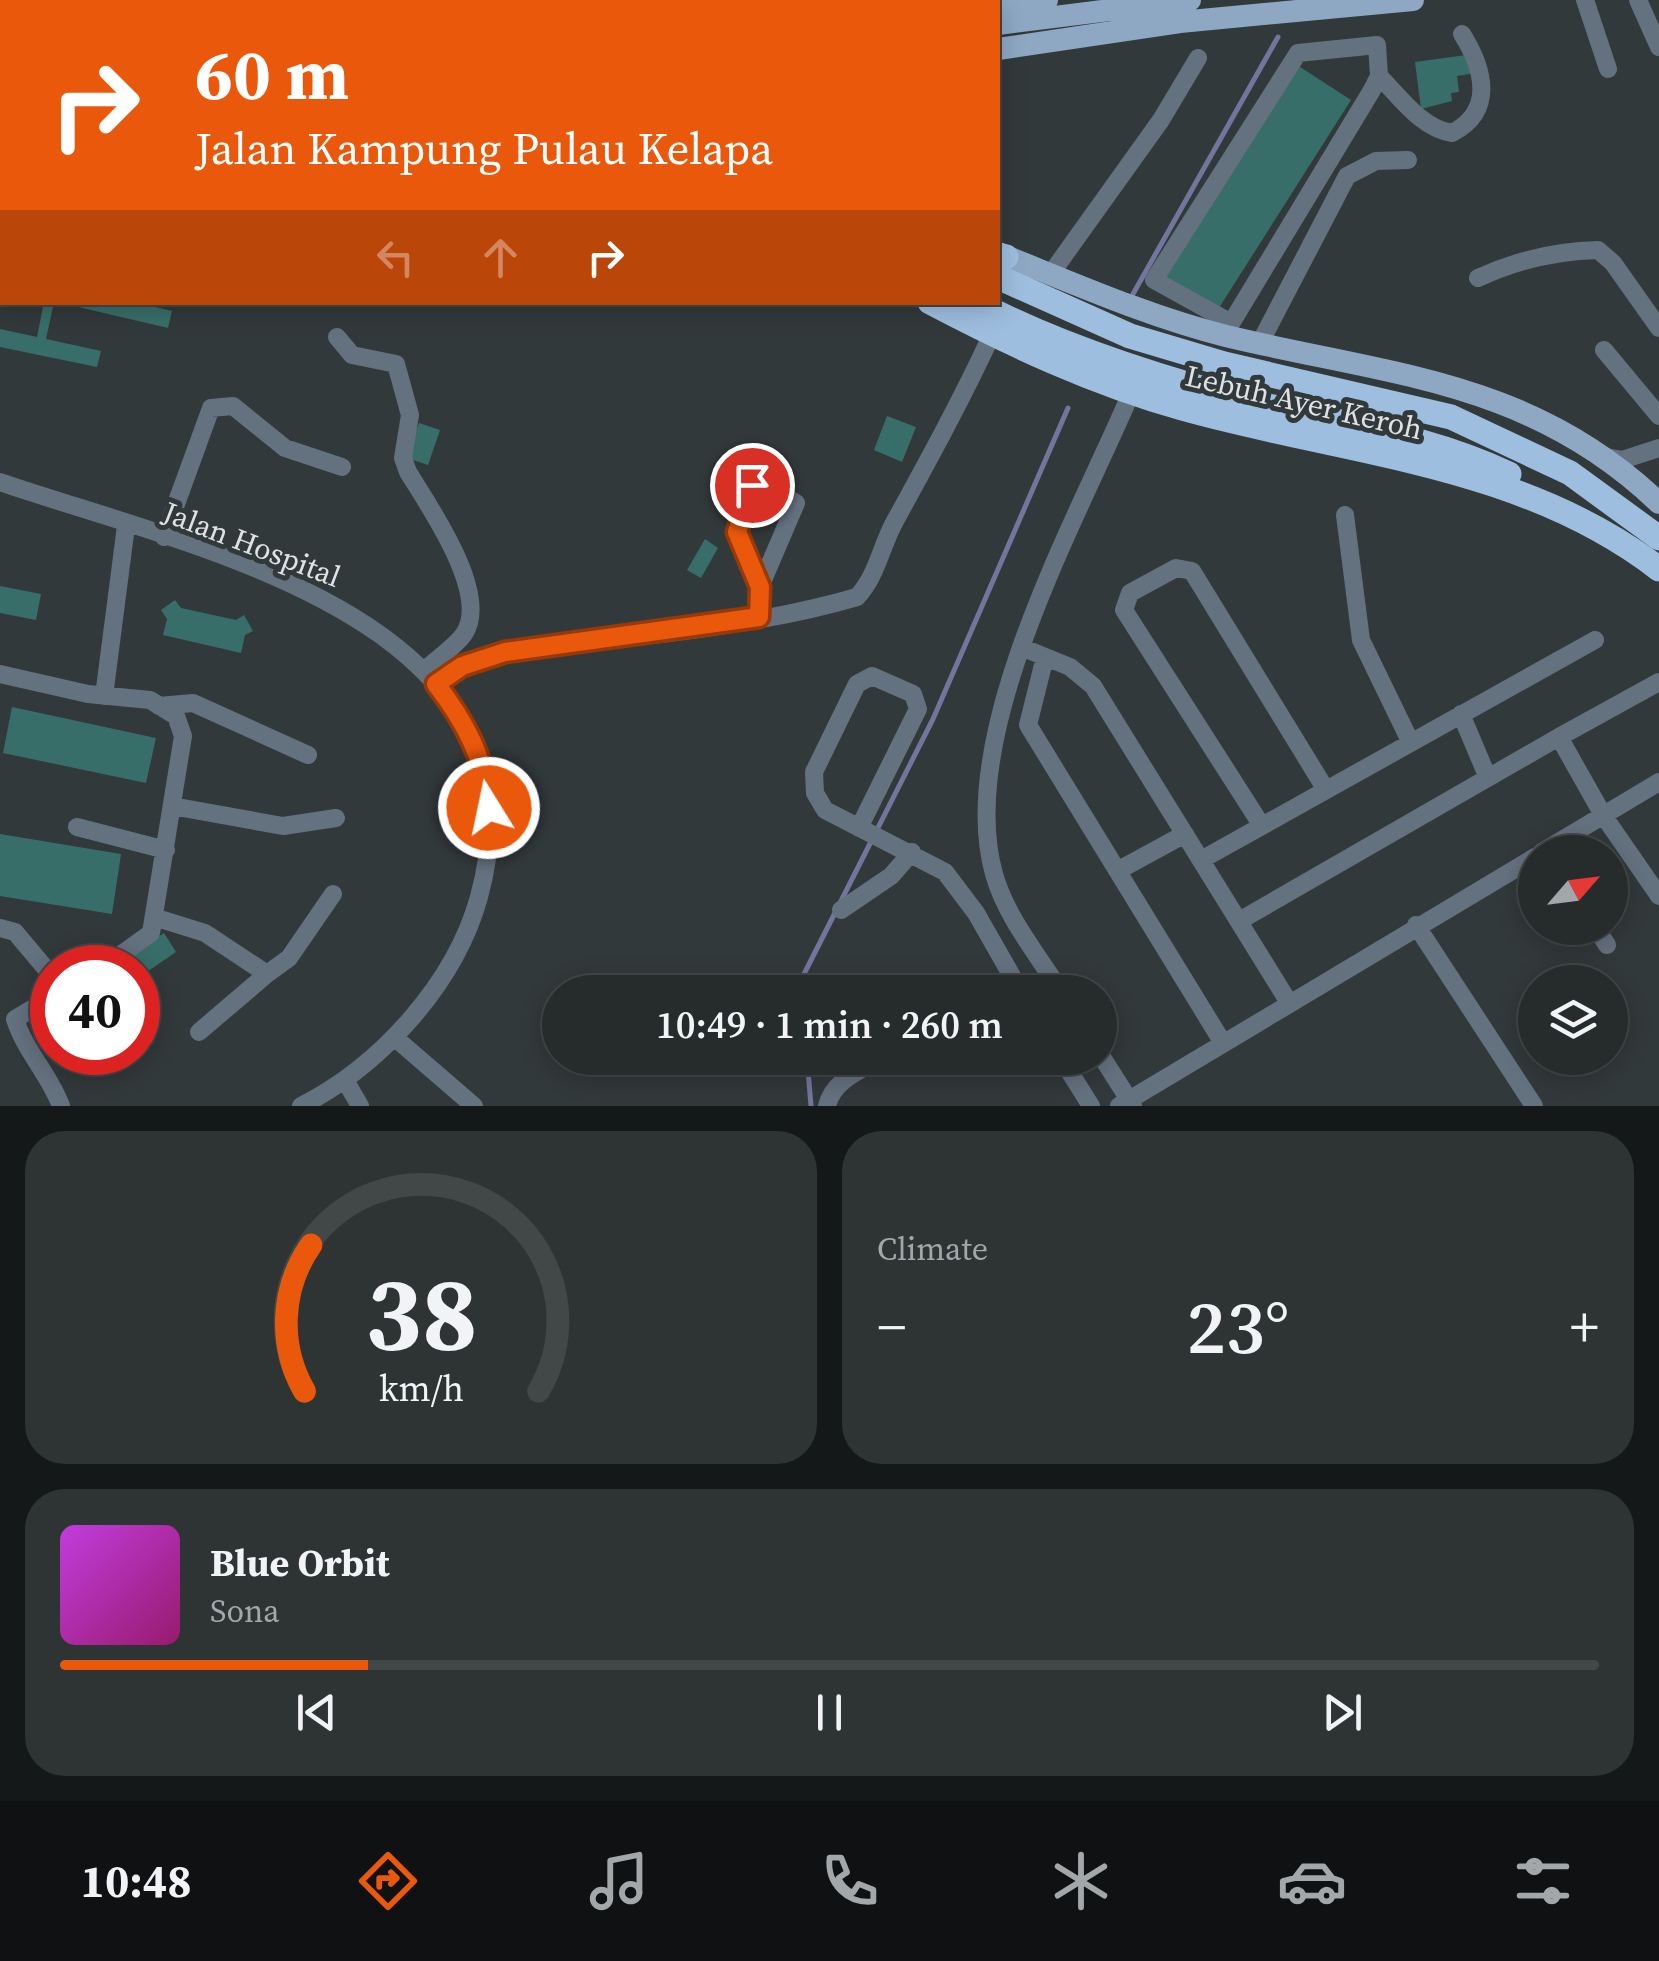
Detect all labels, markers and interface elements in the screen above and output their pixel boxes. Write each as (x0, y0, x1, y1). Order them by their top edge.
text: 60 m (195, 26, 349, 122)
icon: right (30, 40, 160, 170)
text: Jalan Kampung Pulau Kelapa (195, 117, 773, 179)
icon: left (368, 230, 423, 285)
icon: ahead (473, 230, 528, 285)
icon: right (578, 230, 633, 285)
street label: Lebuh Ayer Keroh (1182, 355, 1426, 449)
pin (710, 443, 795, 528)
icon: arrive (725, 458, 780, 513)
street label: Jalan Hospital (156, 491, 347, 597)
position arrow (437, 756, 541, 860)
north arrow (1518, 835, 1628, 945)
map controls (1518, 835, 1628, 1075)
speed limit sign: 40 (30, 945, 160, 1075)
button: layers (1518, 965, 1628, 1075)
text: 10:49 · 1 min · 260 m (656, 999, 1003, 1051)
text: Climate (877, 1227, 988, 1271)
text: 38 (365, 1241, 477, 1384)
text: 23° (1187, 1275, 1289, 1378)
text: − (877, 1289, 906, 1364)
text: + (1570, 1289, 1599, 1364)
text: km/h (378, 1364, 464, 1413)
text: Blue Orbit (210, 1537, 390, 1589)
text: Sona (210, 1589, 280, 1633)
icon: previous (289, 1685, 344, 1740)
icon: pause (802, 1685, 857, 1740)
icon: next (1315, 1685, 1370, 1740)
icon: directions (353, 1846, 423, 1916)
icon: music (584, 1846, 654, 1916)
icon: phone (815, 1846, 885, 1916)
icon: climate (1046, 1846, 1116, 1916)
icon: car (1277, 1846, 1347, 1916)
icon: filters (1508, 1846, 1578, 1916)
text: 10:48 (81, 1850, 192, 1912)

